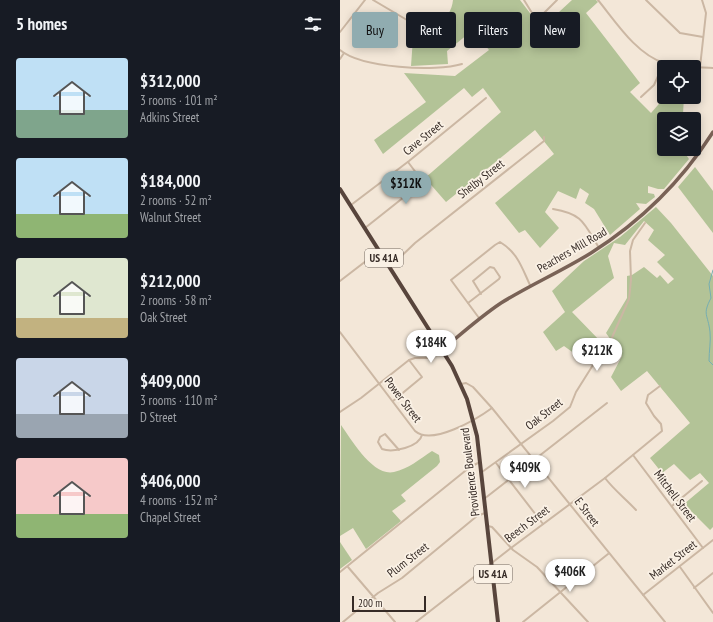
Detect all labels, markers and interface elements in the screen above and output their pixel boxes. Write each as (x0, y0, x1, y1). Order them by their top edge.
chip: Buy (352, 12, 398, 48)
chip: Rent (406, 12, 456, 48)
chip: Filters (464, 12, 522, 48)
chip: New (530, 12, 580, 48)
text: 5 homes (16, 13, 67, 35)
icon: filters (302, 13, 324, 35)
map controls (657, 60, 701, 156)
button: locate (657, 60, 701, 104)
text: $312,000 (140, 70, 201, 92)
icon: home (48, 74, 96, 122)
text: 3 rooms · 101 m² (140, 92, 218, 109)
text: Adkins Street (140, 109, 199, 126)
button: layers (657, 112, 701, 156)
street label: Cave Street (400, 117, 446, 158)
street label: Shelby Street (454, 155, 507, 201)
text: $184,000 (140, 170, 201, 192)
pin: $312K (378, 171, 434, 205)
icon: home (48, 174, 96, 222)
text: $312K (390, 175, 422, 192)
text: 2 rooms · 52 m² (140, 192, 212, 209)
text: Walnut Street (140, 209, 201, 226)
street label: Peachers Mill Road (534, 224, 609, 276)
road number: US 41A (365, 249, 403, 267)
text: $212,000 (140, 270, 201, 292)
icon: home (48, 274, 96, 322)
text: 2 rooms · 58 m² (140, 292, 212, 309)
text: Oak Street (140, 309, 187, 326)
pin: $184K (403, 330, 459, 364)
text: $184K (415, 334, 447, 351)
pin: $212K (569, 338, 625, 372)
text: $212K (581, 342, 613, 359)
text: $409,000 (140, 370, 201, 392)
icon: home (48, 374, 96, 422)
street label: Power Street (382, 374, 426, 426)
text: 3 rooms · 110 m² (140, 392, 218, 409)
street label: Oak Street (522, 394, 566, 433)
text: D Street (140, 409, 177, 426)
street label: Providence Boulevard (457, 427, 482, 517)
pin: $409K (497, 455, 553, 489)
text: $409K (509, 459, 541, 476)
street label: Mitchell Street (651, 467, 700, 525)
text: $406,000 (140, 470, 201, 492)
icon: home (48, 474, 96, 522)
text: 4 rooms · 152 m² (140, 492, 218, 509)
street label: E Street (572, 494, 604, 530)
street label: Beech Street (501, 501, 553, 545)
text: Chapel Street (140, 509, 201, 526)
street label: Market Street (646, 536, 700, 583)
street label: Plum Street (384, 538, 432, 580)
pin: $406K (542, 559, 598, 593)
text: $406K (554, 563, 586, 580)
road number: US 41A (474, 565, 512, 583)
scale bar (352, 594, 426, 613)
text: 200 m (358, 596, 382, 610)

